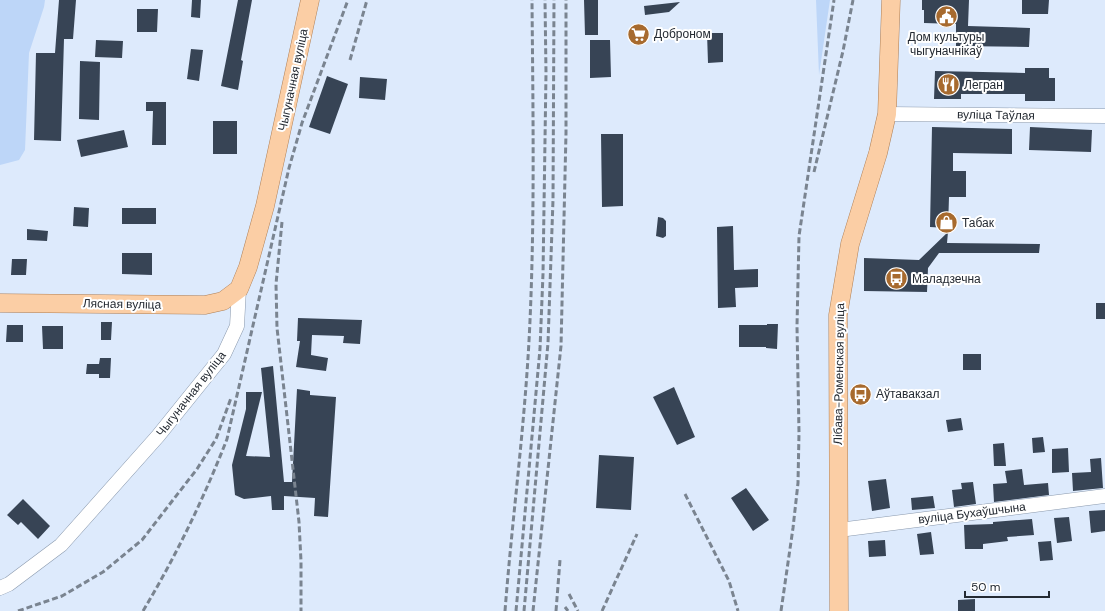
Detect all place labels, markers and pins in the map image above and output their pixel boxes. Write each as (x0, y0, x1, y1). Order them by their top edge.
public building icon: Дом культуры чыгуначнікаў (933, 3, 959, 29)
supermarket icon: Доброном (626, 21, 652, 47)
place label: Доброном (654, 26, 711, 42)
place label: Дом культуры чыгуначнікаў (908, 29, 984, 59)
restaurant icon: Легран (935, 72, 961, 98)
place label: Легран (964, 77, 1003, 93)
shop icon: Табак (934, 210, 960, 236)
place label: Табак (962, 215, 995, 231)
bus stop icon: Маладзечна (883, 266, 909, 292)
place label: Маладзечна (912, 271, 981, 287)
bus stop icon: Аўтавакзал (848, 381, 874, 407)
place label: Аўтавакзал (876, 386, 940, 402)

